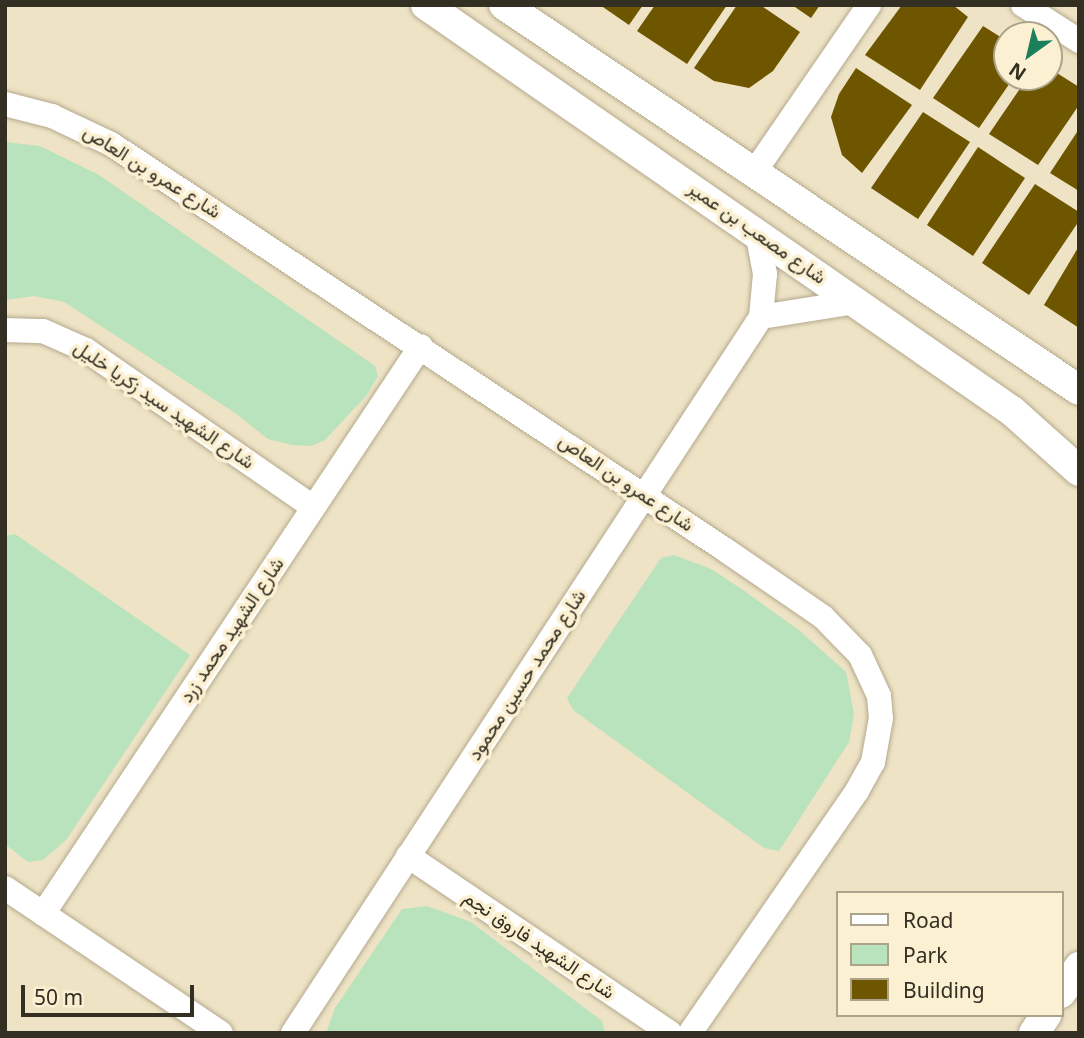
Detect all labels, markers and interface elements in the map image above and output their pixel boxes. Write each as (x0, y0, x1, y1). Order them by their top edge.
north arrow (993, 21, 1063, 91)
text: N (1004, 57, 1031, 87)
street label: شارع عمرو بن العاص (79, 120, 225, 224)
street label: شارع مصعب بن عمير (684, 177, 830, 289)
street label: شارع الشهيد سيد زكريا خليل (69, 336, 259, 474)
street label: شارع عمرو بن العاص (554, 429, 698, 537)
street label: شارع الشهيد محمد زرد (175, 553, 289, 707)
street label: شارع محمد حسين محمود (463, 585, 591, 765)
street label: شارع الشهيد فاروق نجم (459, 886, 619, 1004)
legend (836, 891, 1063, 1017)
text: Road (903, 906, 953, 934)
text: Park (903, 941, 947, 969)
scale bar (24, 972, 198, 1016)
text: Building (903, 976, 985, 1004)
text: 50 m (34, 983, 83, 1011)

